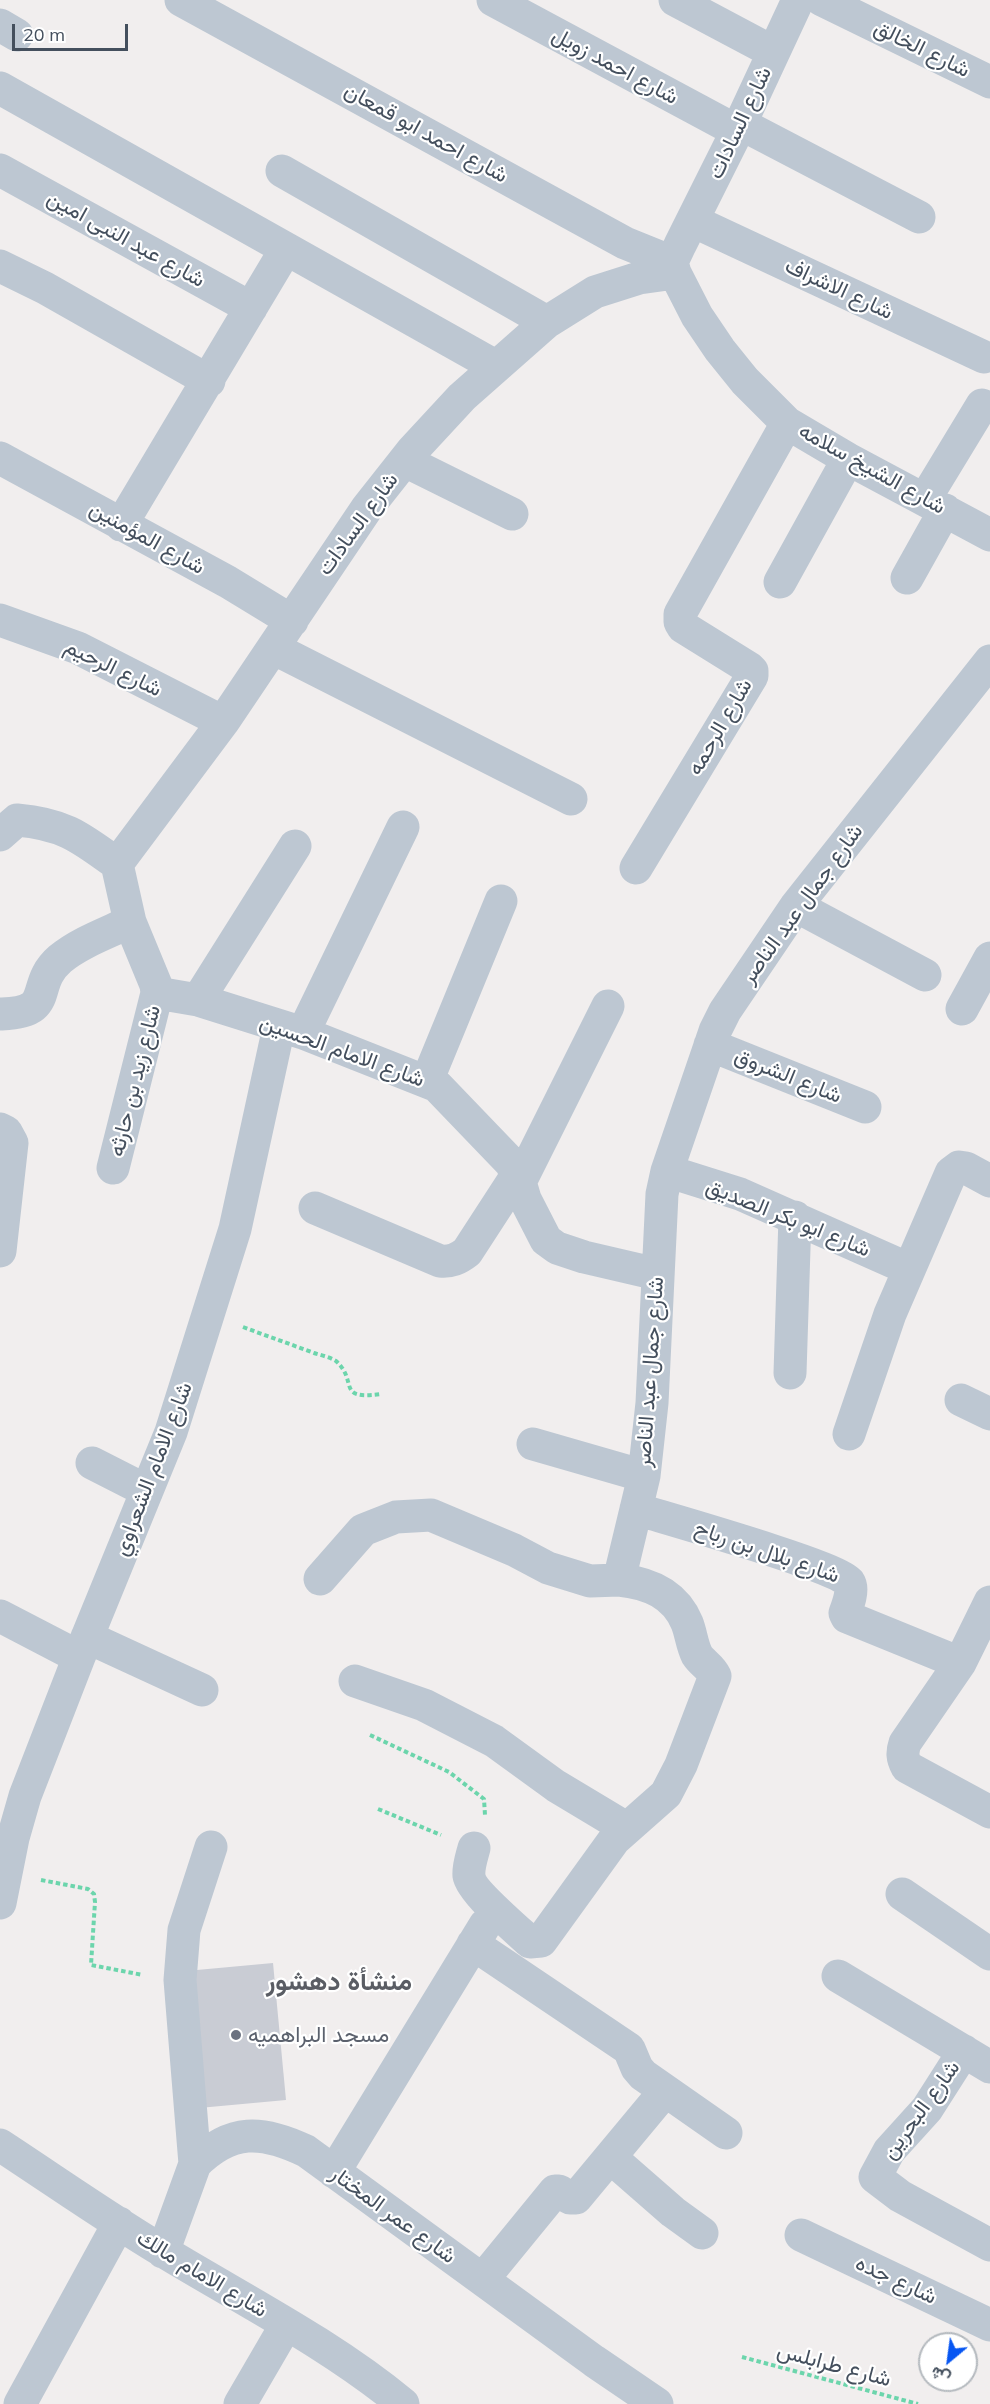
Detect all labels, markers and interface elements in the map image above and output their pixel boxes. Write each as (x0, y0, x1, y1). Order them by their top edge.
scale bar (15, 12, 130, 50)
street label: شارع الخالق (870, 14, 974, 84)
street label: شارع احمد زويل (547, 22, 683, 110)
text: 20 m (23, 23, 65, 46)
street label: شارع السادات (703, 63, 777, 183)
street label: شارع احمد ابو قمعان (340, 77, 512, 189)
street label: شارع عبد النبى امين (42, 185, 210, 293)
street label: شارع الاشراف (781, 253, 897, 325)
street label: شارع الشيخ سلامه (794, 418, 950, 520)
street label: شارع السادات (312, 467, 404, 581)
street label: شارع المؤمنين (85, 496, 209, 580)
street label: شارع الرحيم (60, 633, 166, 703)
street label: شارع الرحمه (682, 674, 758, 780)
street label: شارع جمال عبد الناصر (735, 819, 869, 989)
street label: شارع زيد بن حارثه (103, 1003, 167, 1159)
street label: شارع الامام الحسين (256, 1009, 428, 1093)
street label: شارع الشروق (731, 1043, 845, 1109)
street label: شارع ابو بكر الصديق (702, 1173, 874, 1263)
street label: شارع جمال عبد الناصر (630, 1276, 670, 1468)
street label: شارع الامام الشعراوي (108, 1378, 198, 1560)
street label: شارع بلال بن رباح (691, 1515, 843, 1589)
district label: منشأة دهشور (266, 1966, 412, 1998)
place label: مسجد البراهميه (248, 2022, 389, 2048)
marker: مسجد البراهميه (229, 2028, 243, 2042)
street label: شارع البحرين (876, 2055, 966, 2165)
street label: شارع عمر المختار (325, 2161, 461, 2269)
street label: شارع الامام مالك (132, 2225, 272, 2323)
street label: شارع جده (851, 2250, 941, 2310)
north arrow (918, 2332, 978, 2392)
street label: شارع طرابلس (774, 2337, 894, 2393)
text: ش (927, 2363, 954, 2389)

